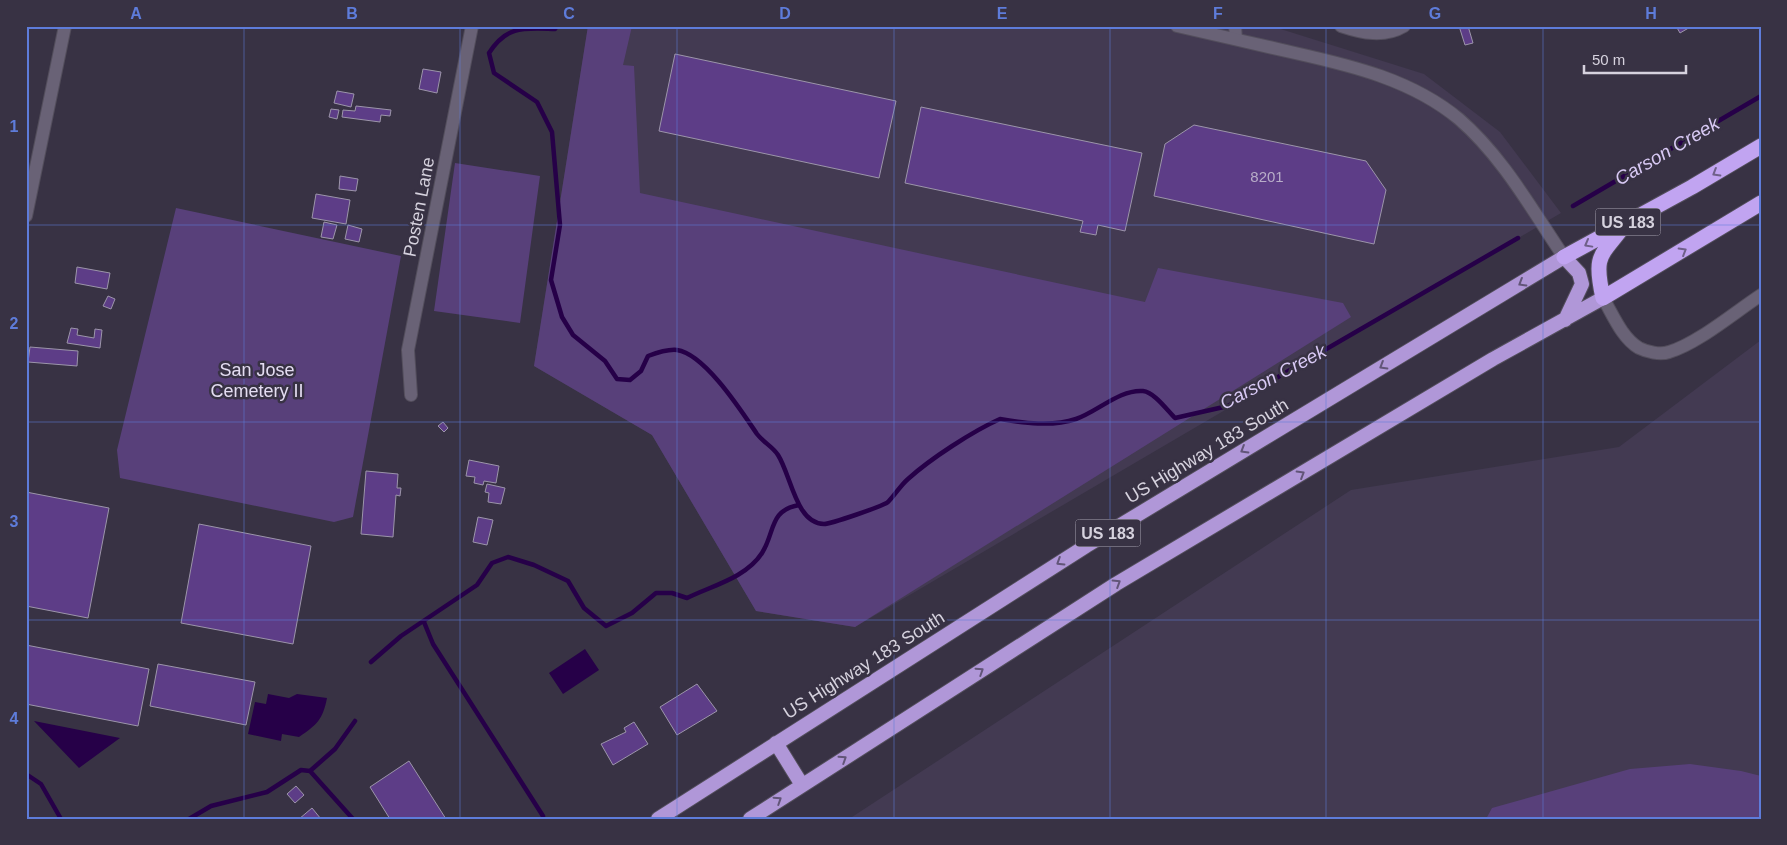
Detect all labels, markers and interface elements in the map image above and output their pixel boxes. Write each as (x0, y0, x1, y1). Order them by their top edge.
text: A (130, 5, 142, 22)
text: B (346, 5, 358, 22)
text: C (563, 5, 575, 22)
text: D (779, 5, 791, 22)
text: E (997, 5, 1008, 22)
text: F (1213, 5, 1223, 22)
text: G (1429, 5, 1441, 22)
text: H (1645, 5, 1657, 22)
scale bar (1584, 42, 1687, 74)
text: 50 m (1592, 51, 1625, 68)
water label: Carson Creek (1611, 112, 1724, 189)
text: 1 (10, 118, 19, 135)
street label: Posten Lane (400, 155, 438, 259)
one-way arrow (1712, 167, 1721, 177)
house number: 8201 (1250, 168, 1284, 185)
road number: US 183 (1596, 208, 1660, 236)
one-way arrow (1584, 238, 1593, 248)
one-way arrow (1677, 247, 1686, 257)
one-way arrow (1519, 276, 1528, 286)
text: 2 (10, 315, 19, 332)
water label: Carson Creek (1216, 340, 1331, 414)
park label: San Jose Cemetery II (210, 360, 304, 401)
one-way arrow (1380, 360, 1389, 370)
street label: US Highway 183 South (1122, 395, 1292, 507)
one-way arrow (1240, 444, 1249, 454)
one-way arrow (1296, 470, 1305, 480)
text: 3 (10, 513, 19, 530)
road number: US 183 (1076, 520, 1140, 546)
one-way arrow (1057, 556, 1066, 565)
one-way arrow (1111, 580, 1120, 590)
street label: US Highway 183 South (780, 607, 948, 723)
one-way arrow (974, 668, 984, 677)
text: 4 (10, 710, 19, 727)
one-way arrow (837, 756, 847, 765)
one-way arrow (773, 797, 782, 807)

